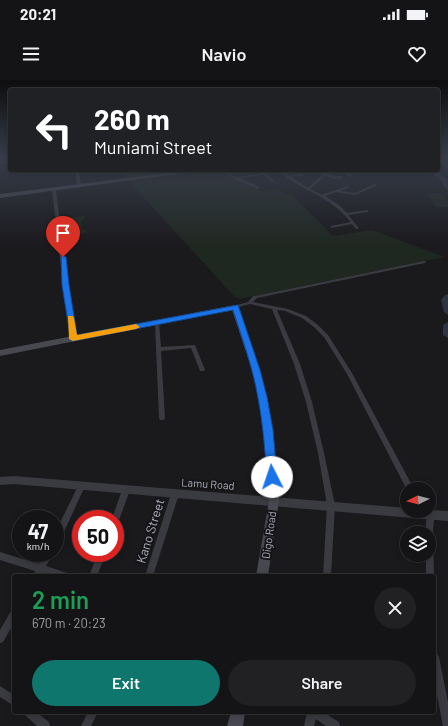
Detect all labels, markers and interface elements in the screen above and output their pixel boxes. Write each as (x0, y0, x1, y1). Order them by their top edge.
text: 20:21 (20, 5, 56, 23)
icon: menu (20, 43, 42, 65)
text: Navio (202, 43, 246, 65)
icon: heart (406, 43, 428, 65)
text: 260 m (94, 102, 170, 136)
icon: left (28, 104, 80, 156)
text: Muniami Street (94, 136, 212, 158)
pin (46, 216, 80, 257)
icon: arrive (52, 222, 74, 244)
position arrow (251, 456, 293, 498)
street label: Lamu Road (181, 475, 235, 492)
north arrow (400, 482, 436, 518)
map controls (400, 482, 436, 562)
street label: Kano Street (133, 497, 167, 565)
speed limit sign: 50 (72, 510, 124, 562)
street label: Digo Road (259, 510, 278, 560)
text: 47 (28, 519, 48, 543)
button: layers (400, 526, 436, 562)
text: km/h (27, 540, 49, 552)
text: 2 min (32, 585, 89, 614)
button: close (374, 587, 416, 629)
text: 670 m · 20:23 (32, 615, 106, 631)
button: Exit (32, 660, 220, 706)
button: Share (228, 660, 416, 706)

